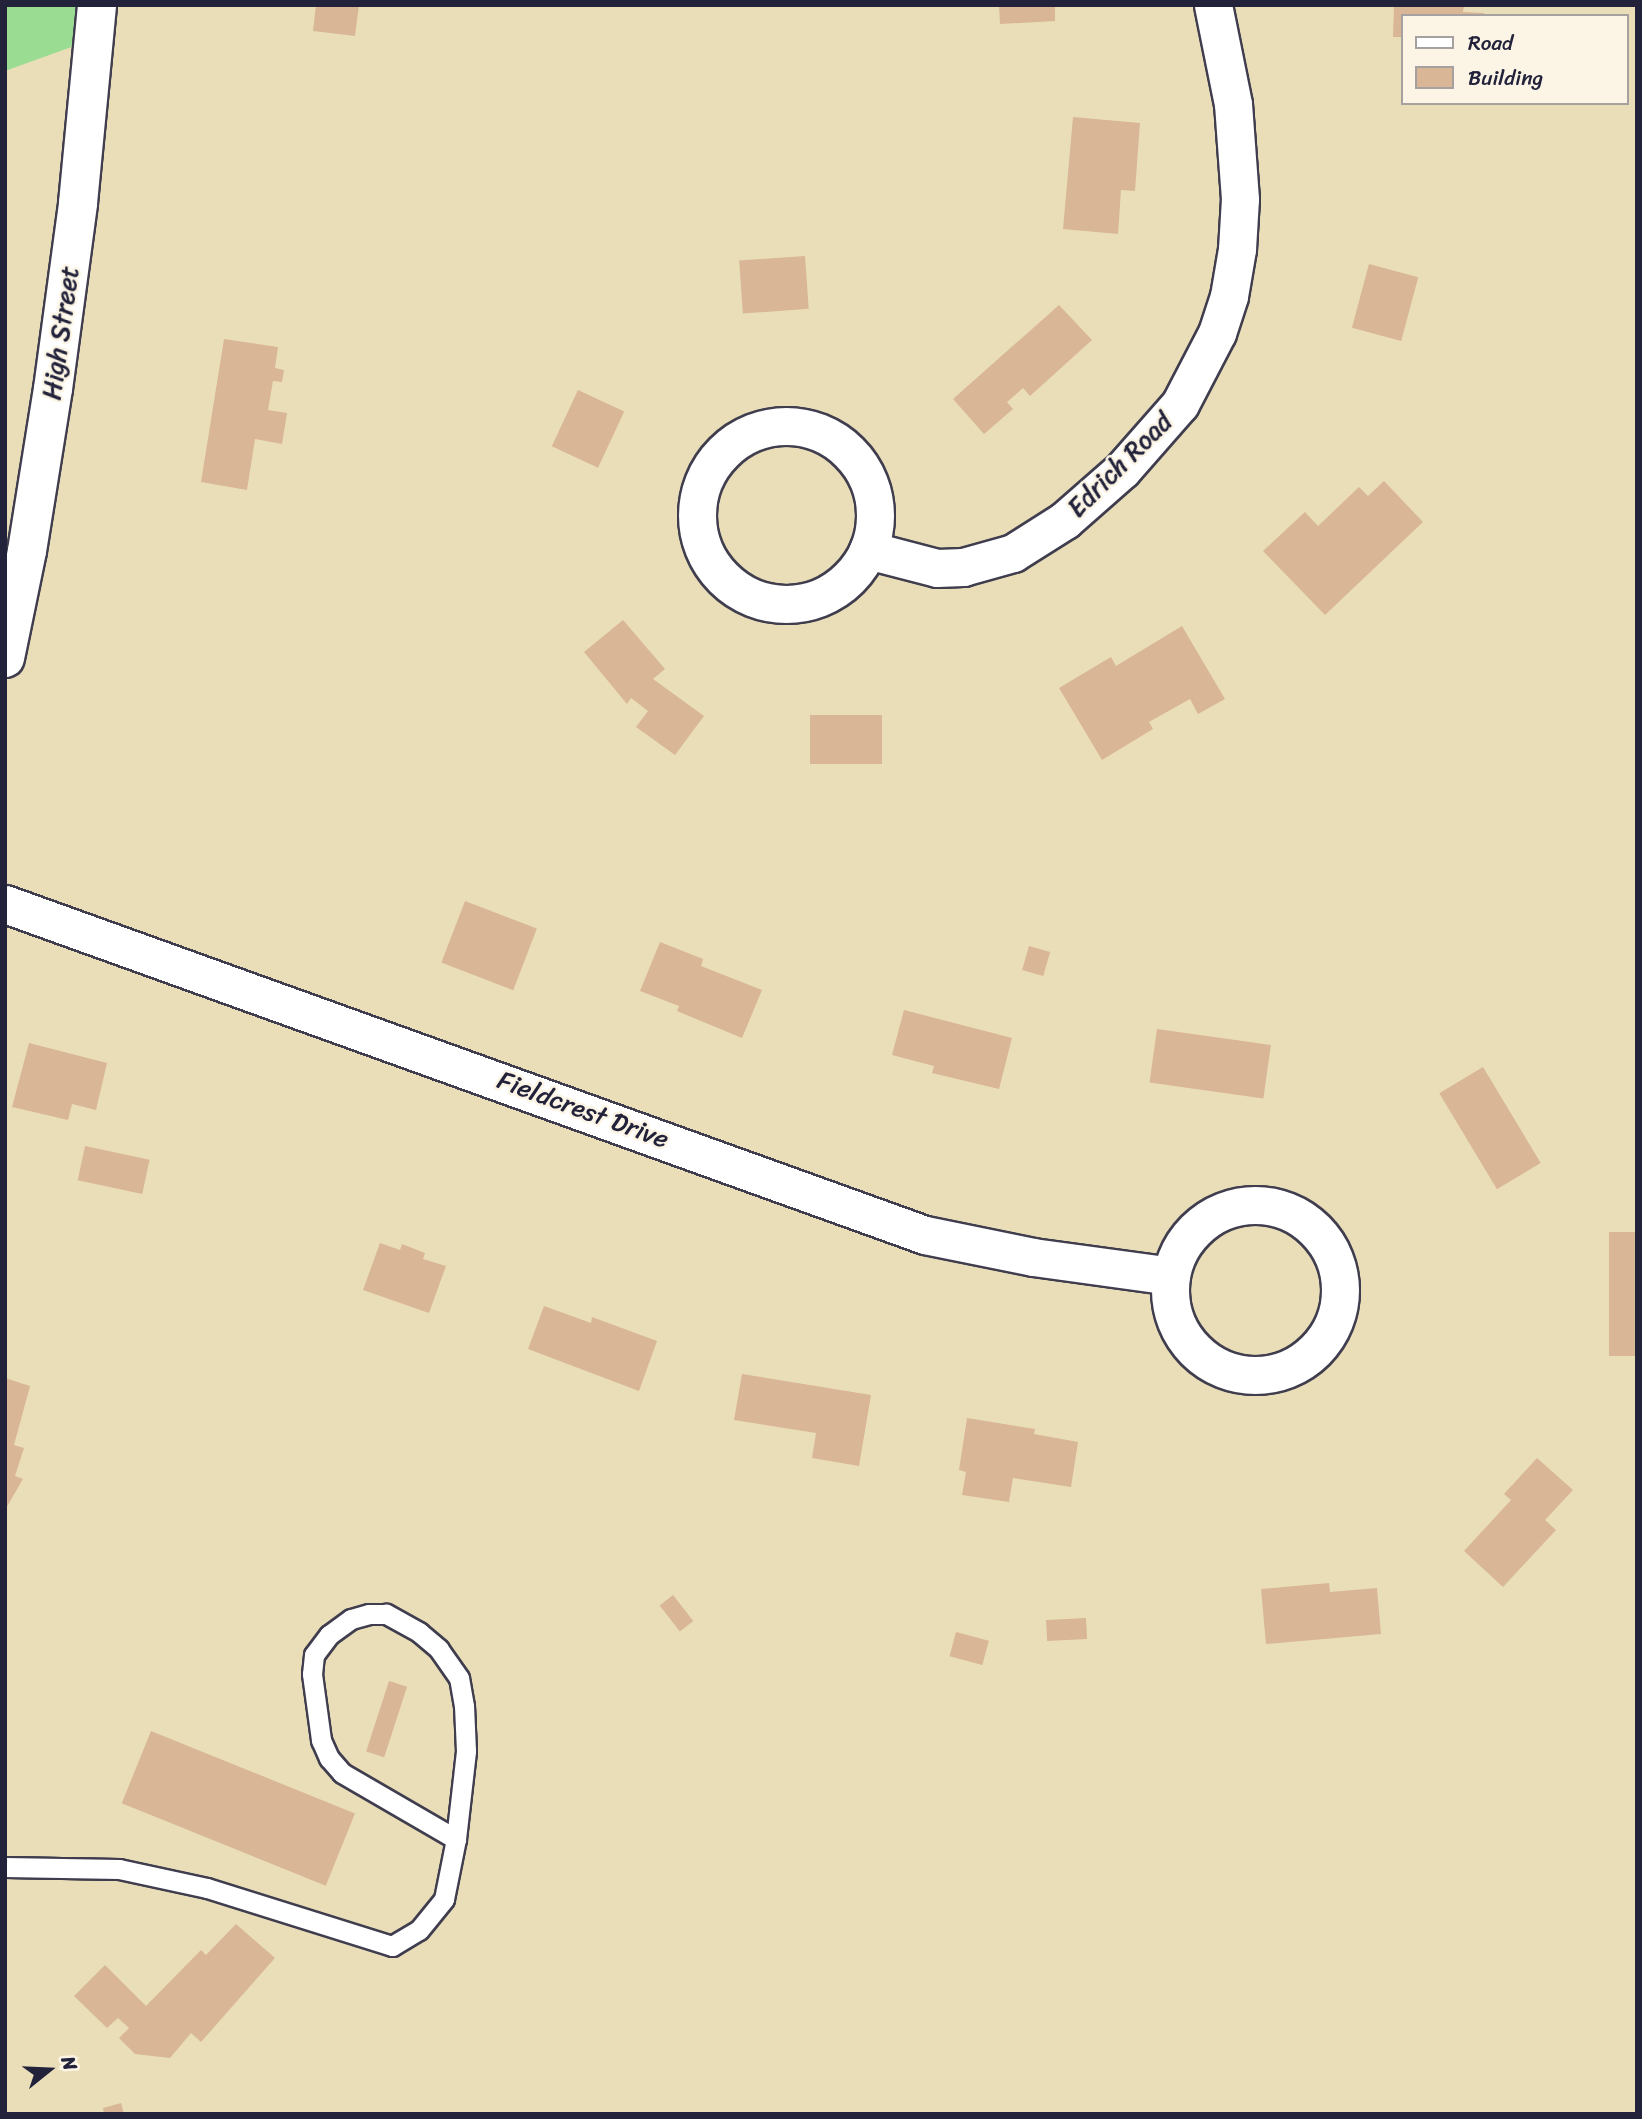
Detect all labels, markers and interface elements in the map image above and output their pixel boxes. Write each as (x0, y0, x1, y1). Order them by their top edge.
legend (1400, 14, 1628, 105)
text: Road (1468, 24, 1513, 62)
text: Building (1468, 59, 1543, 97)
street label: High Street (36, 264, 86, 402)
street label: Edrich Road (1061, 406, 1179, 524)
street label: Fieldcrest Drive (493, 1065, 673, 1155)
north arrow (14, 2035, 84, 2105)
text: N (52, 2052, 87, 2075)

